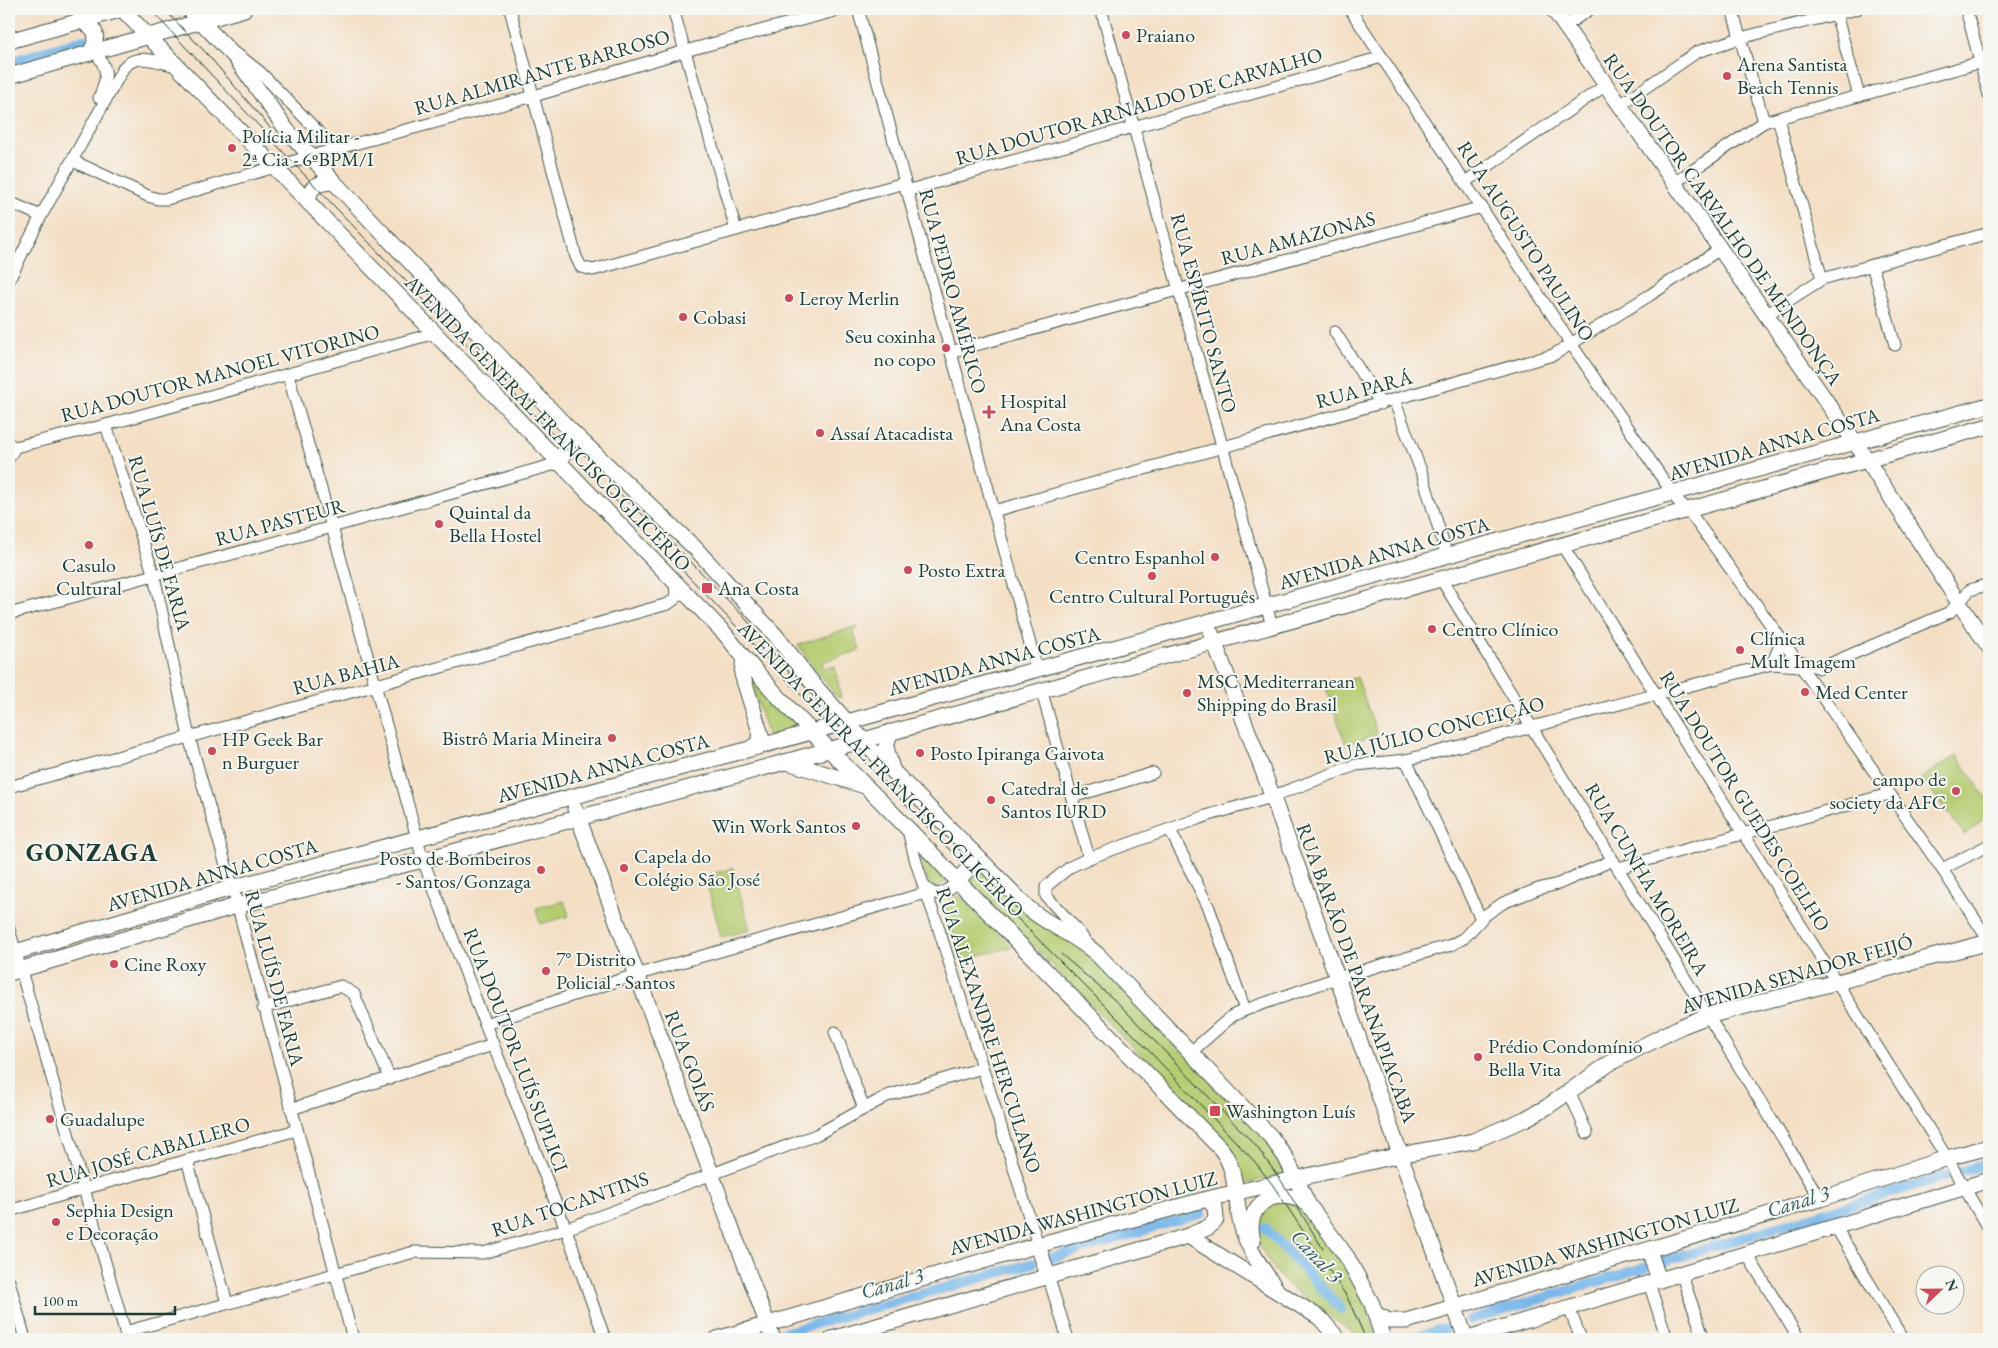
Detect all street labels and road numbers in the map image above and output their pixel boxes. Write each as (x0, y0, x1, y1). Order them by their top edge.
street label: RUA ALMIRANTE BARROSO (411, 23, 673, 121)
street label: RUA DOUTOR ARNALDO DE CARVALHO (953, 41, 1325, 171)
street label: RUA DOUTOR CARVALHO DE MENDONÇA (1598, 48, 1848, 390)
street label: RUA AUGUSTO PAULINO (1451, 136, 1601, 346)
street label: RUA PEDRO AMÉRICO (913, 186, 993, 396)
street label: RUA AMAZONAS (1218, 205, 1378, 271)
street label: RUA ESPÍRITO SANTO (1165, 210, 1243, 416)
street label: AVENIDA GENERAL FRANCISCO GLICÉRIO (398, 269, 697, 577)
street label: RUA DOUTOR MANOEL VITORINO (58, 318, 382, 428)
street label: RUA PARÁ (1313, 364, 1415, 414)
street label: AVENIDA ANNA COSTA (1664, 401, 1883, 487)
street label: RUA LUÍS DE FARIA (123, 452, 198, 634)
street label: RUA PASTEUR (212, 492, 348, 552)
street label: AVENIDA ANNA COSTA (1274, 510, 1493, 596)
street label: AVENIDA GENERAL FRANCISCO GLICÉRIO (731, 615, 1030, 923)
street label: AVENIDA ANNA COSTA (884, 620, 1103, 702)
street label: RUA BAHIA (290, 647, 402, 701)
street label: RUA DOUTOR GUEDES COELHO (1654, 666, 1836, 936)
street label: RUA JÚLIO CONCEIÇÃO (1321, 690, 1547, 770)
street label: AVENIDA ANNA COSTA (493, 727, 712, 809)
street label: RUA CUNHA MOREIRA (1579, 778, 1715, 980)
street label: RUA BARÃO DE PARANAPIACABA (1291, 820, 1423, 1126)
street label: AVENIDA ANNA COSTA (102, 832, 321, 918)
street label: RUA ALEXANDRE HERCULANO (930, 884, 1048, 1176)
street label: RUA LUÍS DE FARIA (239, 887, 311, 1069)
street label: RUA DOUTOR LUÍS SUPLICI (457, 924, 575, 1176)
street label: AVENIDA SENADOR FEIJÓ (1677, 928, 1916, 1020)
street label: RUA GOIÁS (659, 1007, 721, 1115)
street label: RUA JOSÉ CABALLERO (43, 1110, 253, 1194)
street label: RUA TOCANTINS (488, 1165, 652, 1243)
street label: AVENIDA WASHINGTON LUIZ (945, 1165, 1220, 1262)
street label: AVENIDA WASHINGTON LUIZ (1468, 1191, 1741, 1293)

